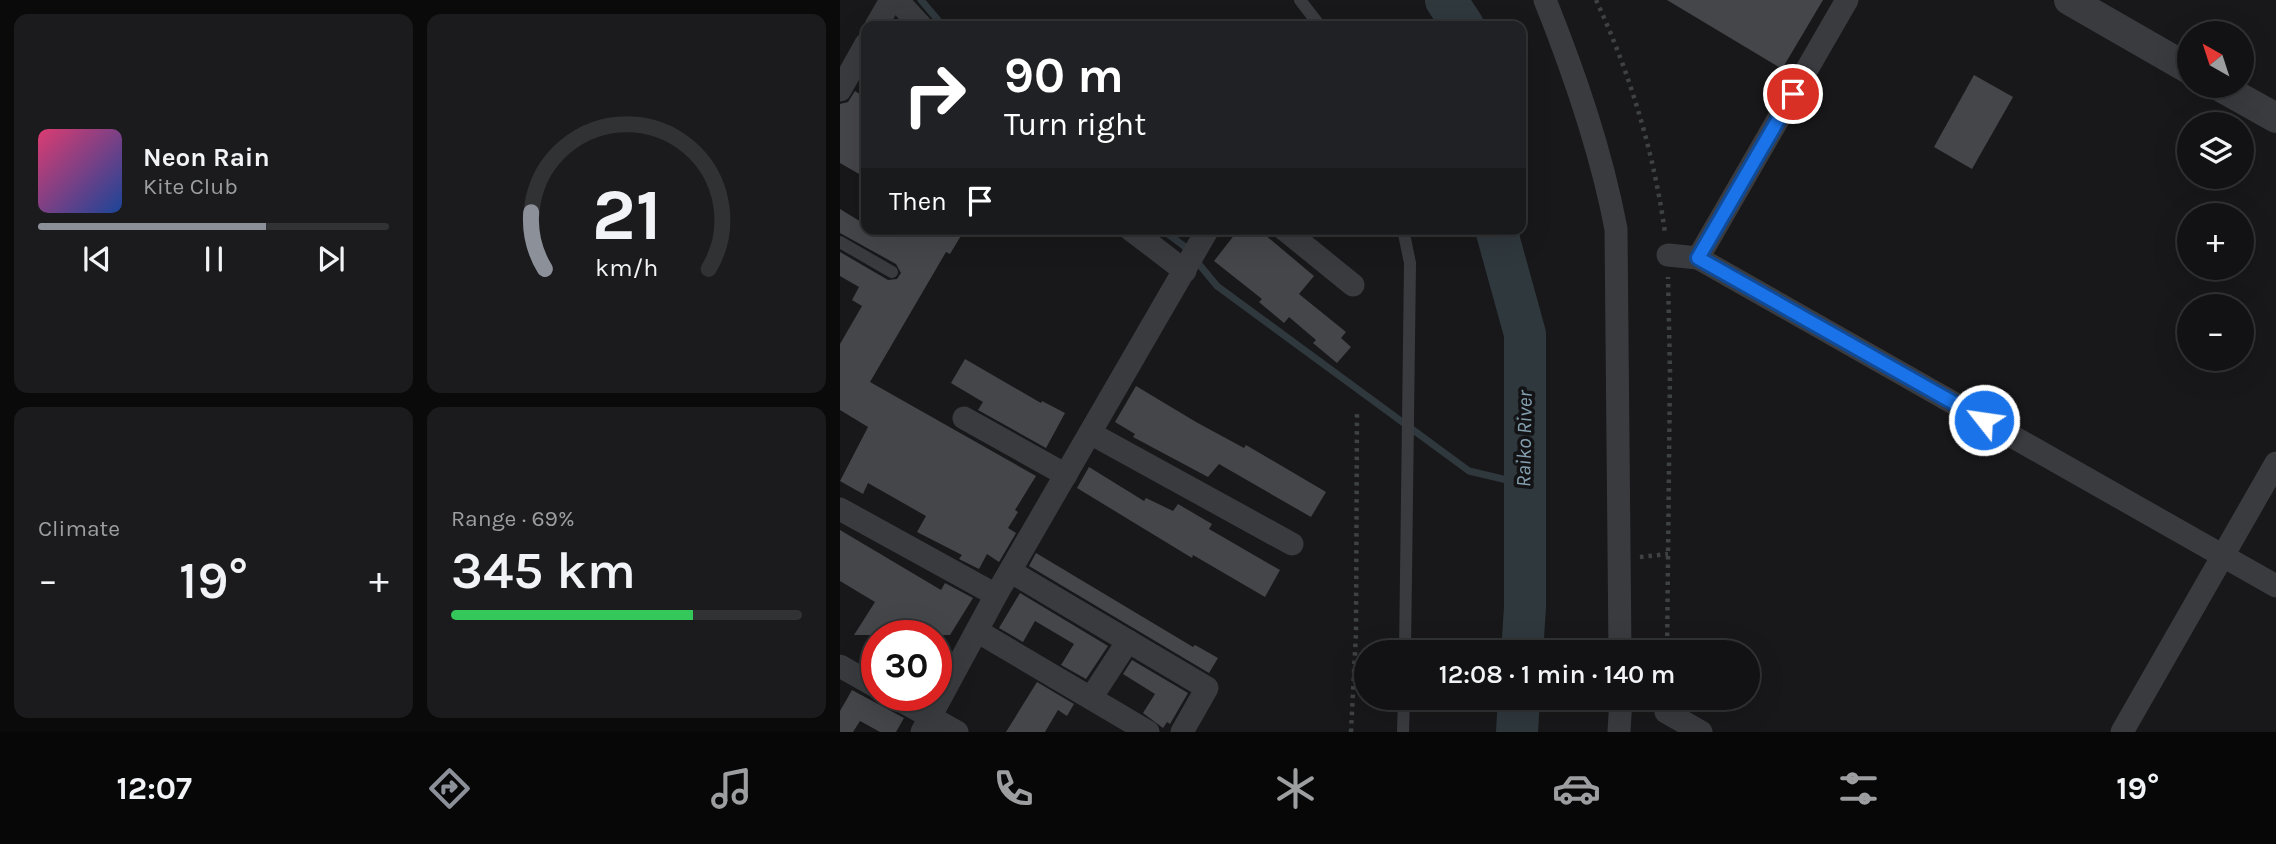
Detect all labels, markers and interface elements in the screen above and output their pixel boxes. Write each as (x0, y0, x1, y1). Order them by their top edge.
north arrow (2177, 21, 2254, 98)
map controls (2177, 21, 2254, 371)
text: 90 m (1004, 47, 1124, 104)
icon: right (889, 49, 980, 140)
pin (1763, 64, 1823, 124)
icon: arrive (1774, 75, 1812, 113)
text: Turn right (1004, 106, 1146, 143)
button: layers (2177, 112, 2254, 189)
text: Neon Rain (143, 142, 270, 173)
text: Kite Club (143, 173, 238, 200)
text: 21 (592, 173, 662, 258)
icon: arrive (961, 182, 999, 220)
text: Then (889, 186, 947, 217)
button: + (2177, 203, 2254, 280)
icon: previous (78, 240, 116, 278)
icon: pause (195, 240, 233, 278)
icon: next (312, 240, 350, 278)
text: km/h (595, 253, 658, 282)
button: − (2177, 294, 2254, 371)
position arrow (1947, 383, 2021, 457)
water label: Raiko River (1511, 390, 1537, 488)
text: Range · 69% (451, 505, 575, 532)
text: Climate (38, 515, 120, 542)
text: 345 km (451, 540, 636, 601)
text: 19° (179, 550, 248, 611)
text: − (38, 558, 58, 603)
text: + (369, 558, 389, 603)
speed limit sign: 30 (861, 620, 952, 711)
text: 12:08 · 1 min · 140 m (1439, 659, 1675, 690)
icon: directions (425, 764, 474, 813)
icon: music (707, 764, 756, 813)
icon: phone (989, 764, 1038, 813)
icon: climate (1271, 764, 1320, 813)
icon: car (1552, 764, 1601, 813)
icon: filters (1834, 764, 1883, 813)
text: 12:07 (116, 770, 192, 807)
text: 19° (2116, 770, 2160, 807)

